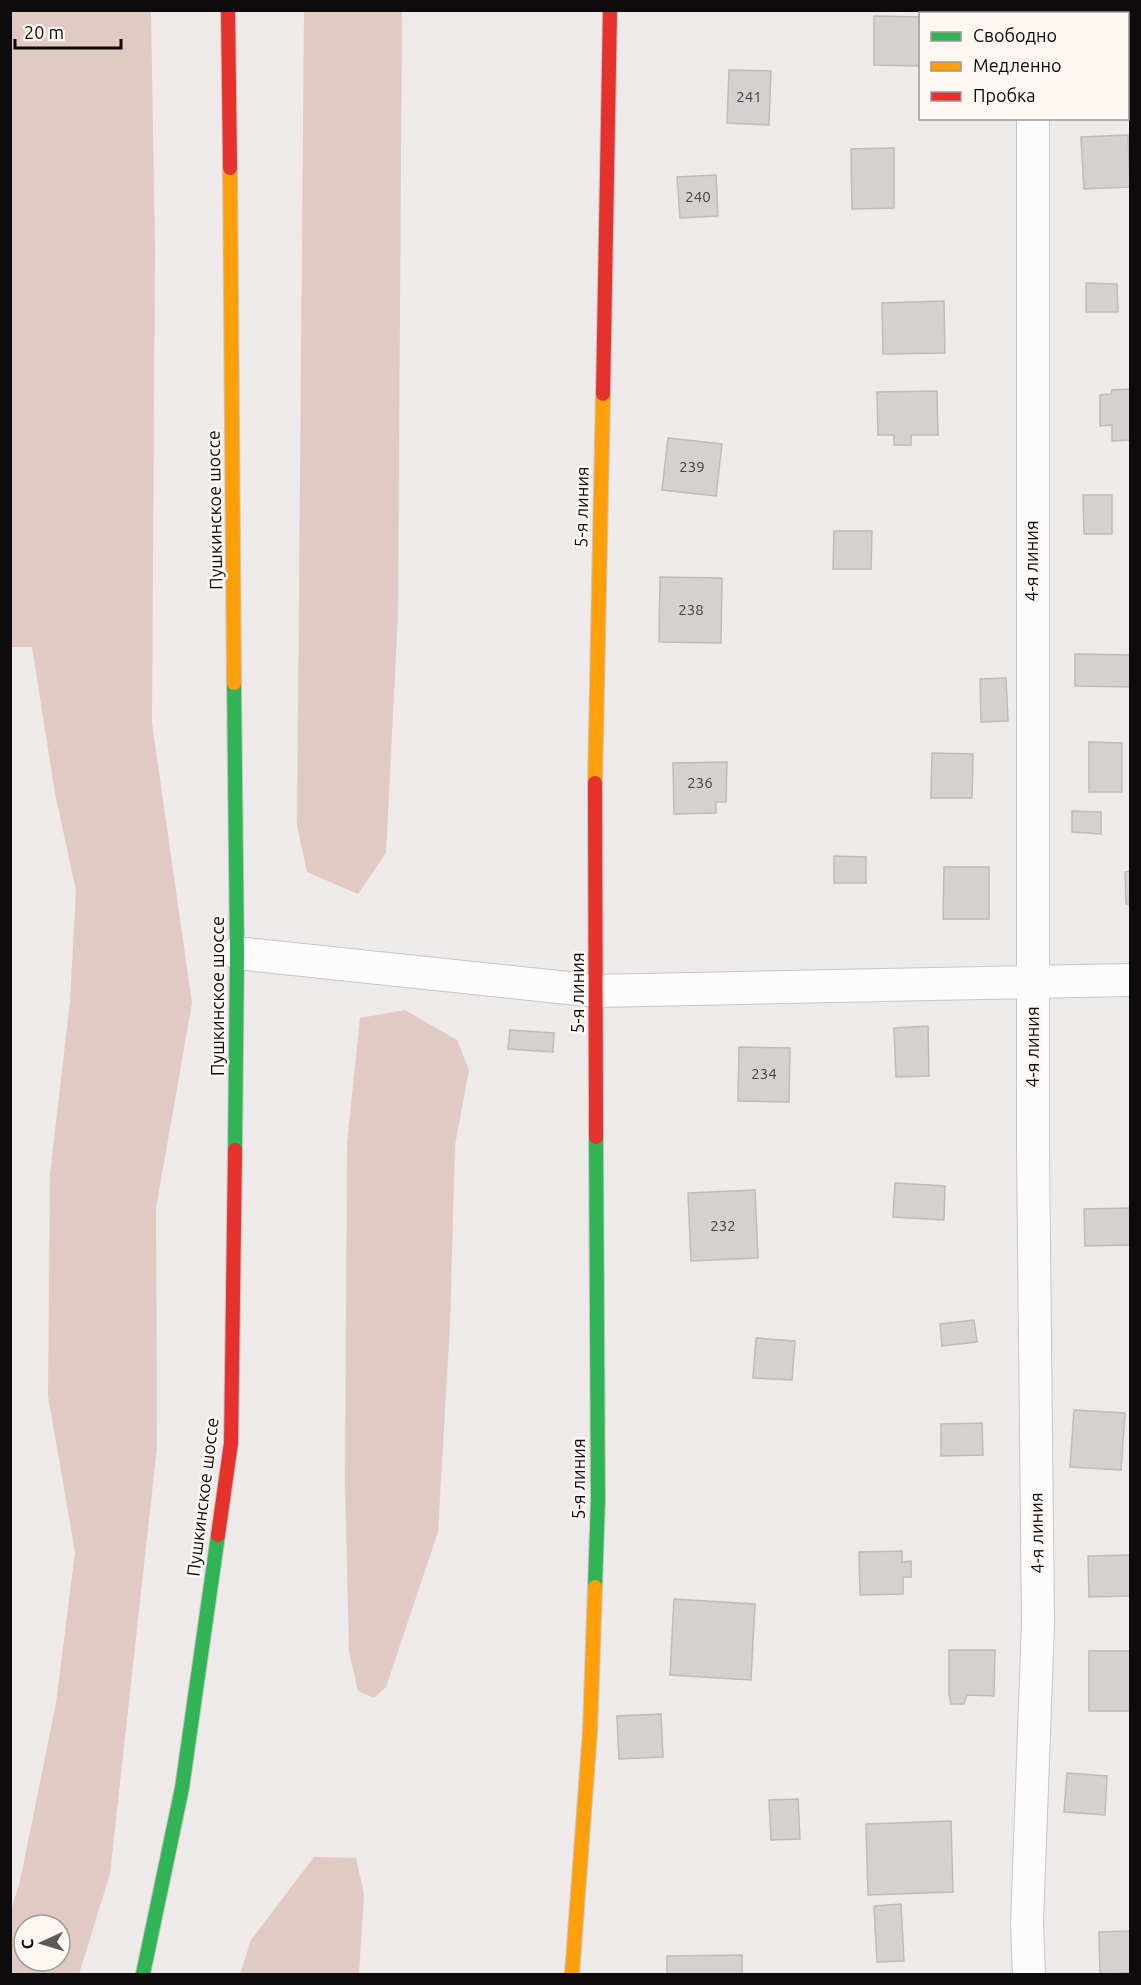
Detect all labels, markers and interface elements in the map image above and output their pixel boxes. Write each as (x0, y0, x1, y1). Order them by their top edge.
scale bar (15, 12, 122, 50)
legend (919, 12, 1129, 120)
text: 20 m (24, 22, 64, 42)
text: Свободно (973, 25, 1057, 45)
text: Медленно (973, 55, 1062, 75)
text: Пробка (973, 85, 1036, 105)
house number: 241 (736, 88, 762, 105)
house number: 240 (685, 188, 711, 205)
street label: Пушкинское шоссе (203, 430, 225, 590)
house number: 239 (679, 458, 705, 475)
street label: 5-я линия (570, 466, 592, 548)
street label: 4-я линия (1021, 520, 1041, 602)
house number: 238 (678, 601, 704, 618)
house number: 236 (687, 774, 713, 791)
street label: Пушкинское шоссе (207, 916, 227, 1076)
street label: 5-я линия (567, 952, 587, 1034)
street label: 4-я линия (1022, 1006, 1042, 1088)
house number: 234 (751, 1065, 777, 1082)
house number: 232 (710, 1217, 736, 1234)
street label: Пушкинское шоссе (182, 1416, 222, 1577)
street label: 5-я линия (568, 1438, 588, 1520)
street label: 4-я линия (1025, 1492, 1047, 1574)
north arrow (12, 1913, 72, 1973)
text: С (18, 1938, 36, 1950)

